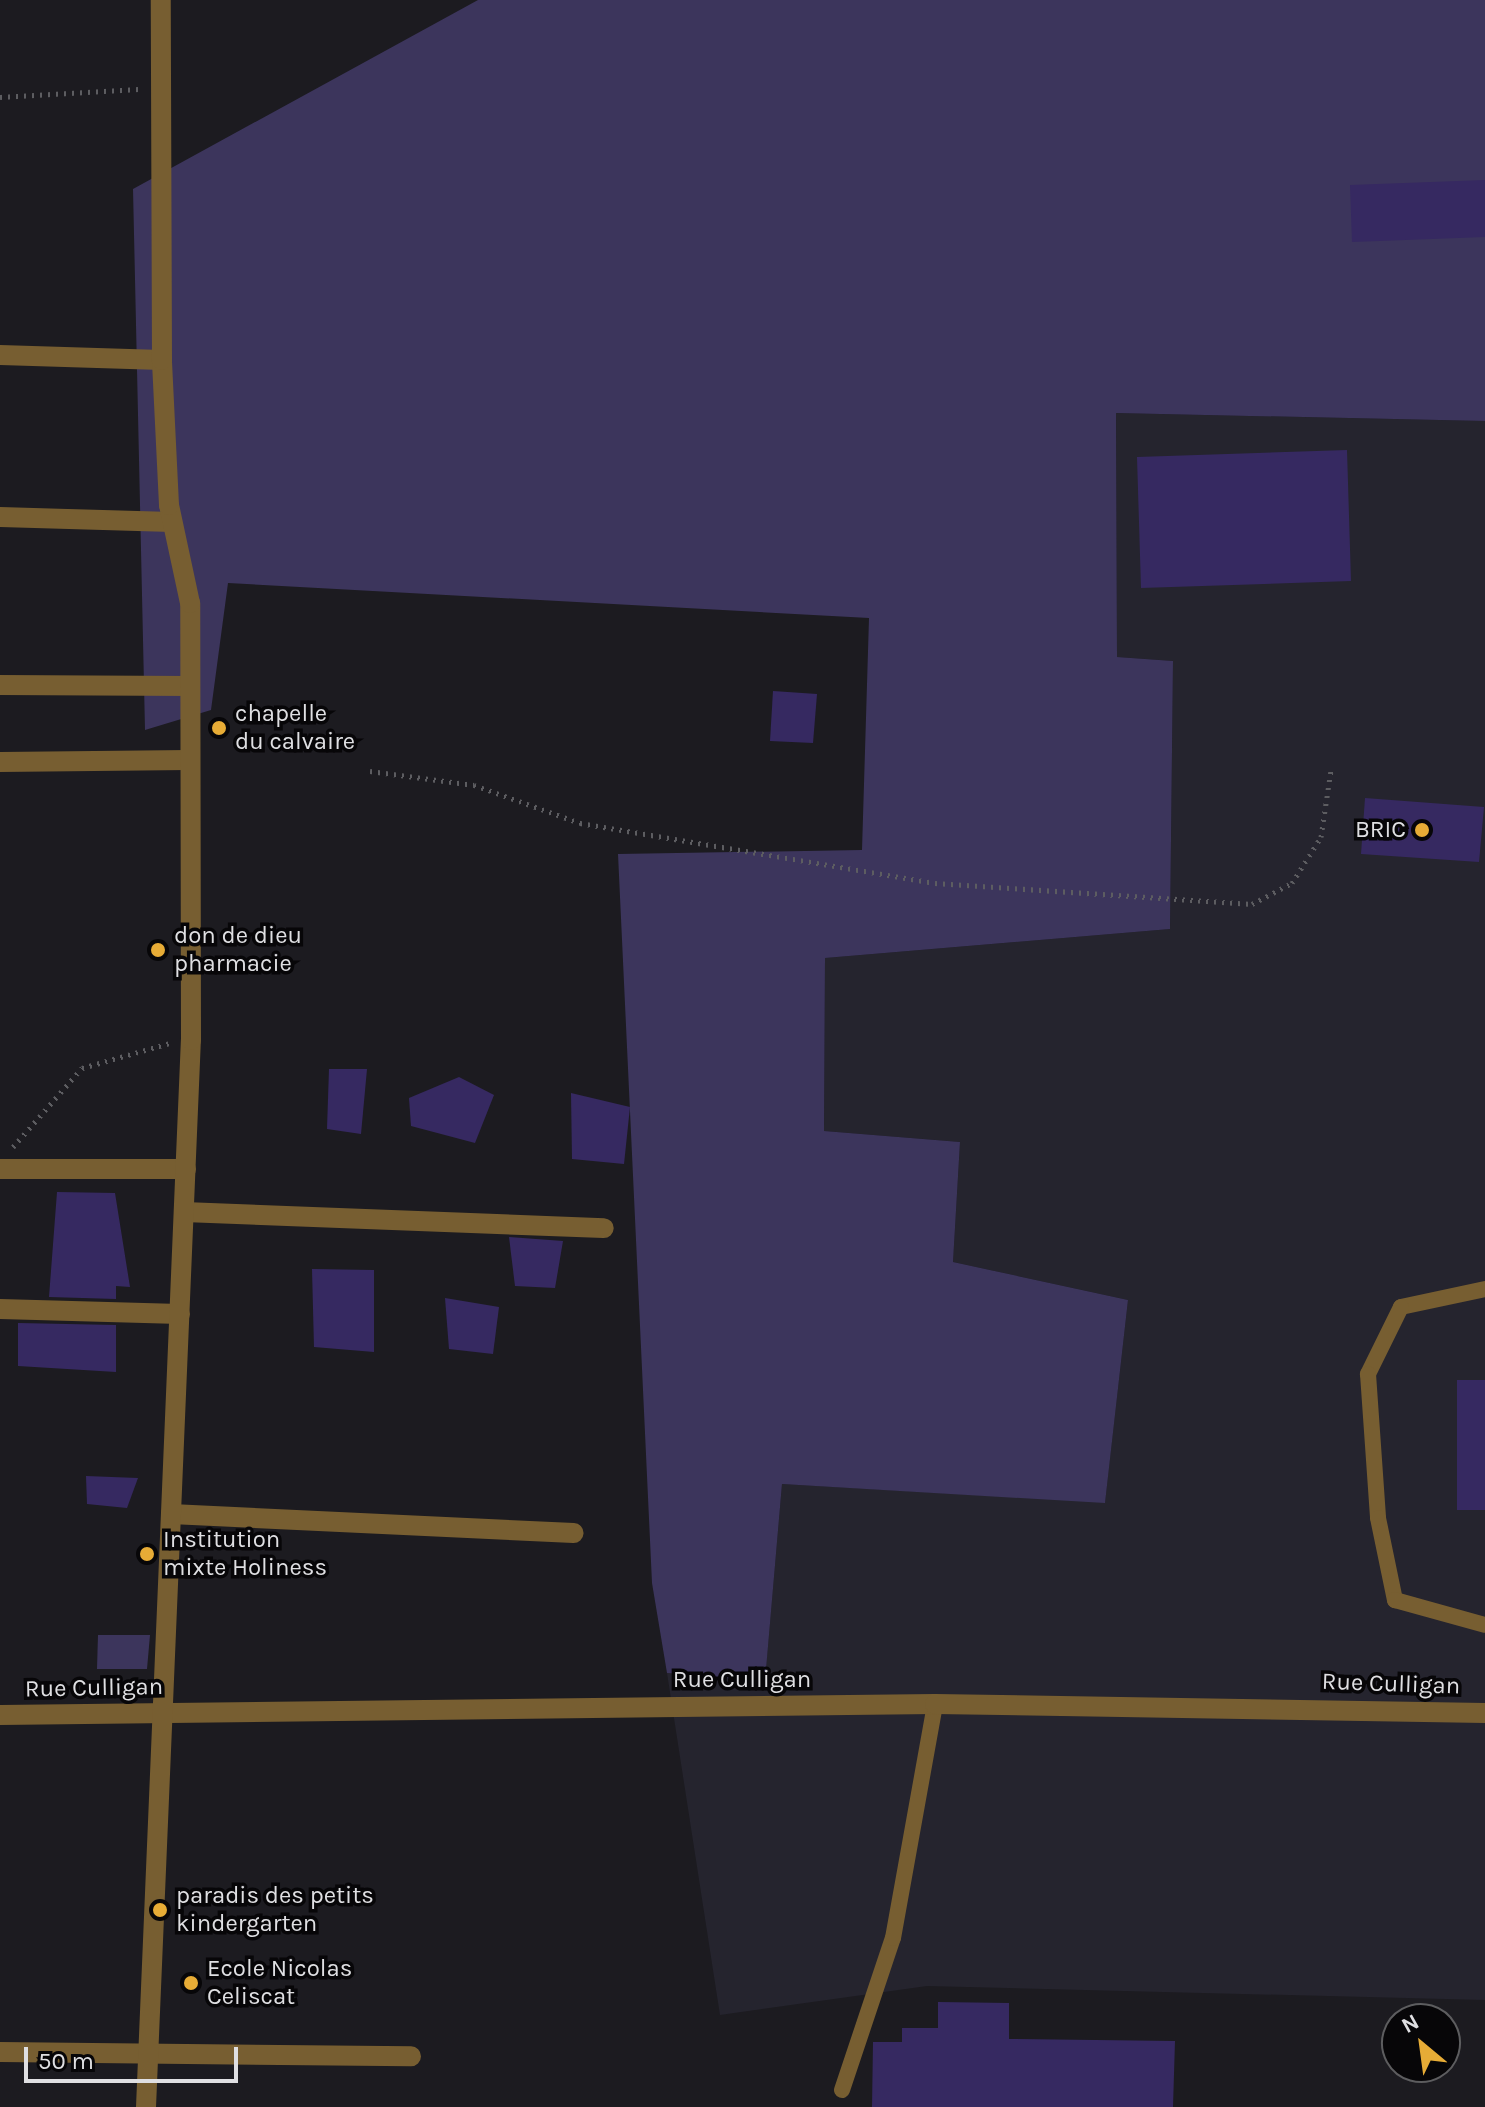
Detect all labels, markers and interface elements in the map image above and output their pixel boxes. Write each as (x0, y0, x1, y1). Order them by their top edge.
place label: chapelle du calvaire (235, 700, 355, 756)
marker: chapelle du calvaire (210, 719, 228, 737)
place label: BRIC (1355, 816, 1406, 844)
marker: BRIC (1413, 821, 1431, 839)
place label: don de dieu pharmacie (174, 922, 302, 978)
marker: don de dieu pharmacie (149, 941, 167, 959)
place label: Institution mixte Holiness (163, 1526, 327, 1582)
marker: Institution mixte Holiness (138, 1545, 156, 1563)
street label: Rue Culligan (673, 1666, 811, 1694)
street label: Rue Culligan (1321, 1667, 1461, 1701)
street label: Rue Culligan (25, 1672, 163, 1704)
place label: paradis des petits kindergarten (176, 1882, 374, 1938)
marker: paradis des petits kindergarten (151, 1901, 169, 1919)
place label: Ecole Nicolas Celiscat (207, 1955, 352, 2011)
marker: Ecole Nicolas Celiscat (182, 1974, 200, 1992)
north arrow (1381, 2003, 1461, 2083)
text: N (1397, 2009, 1424, 2039)
scale bar (28, 2031, 242, 2081)
text: 50 m (38, 2047, 94, 2075)

